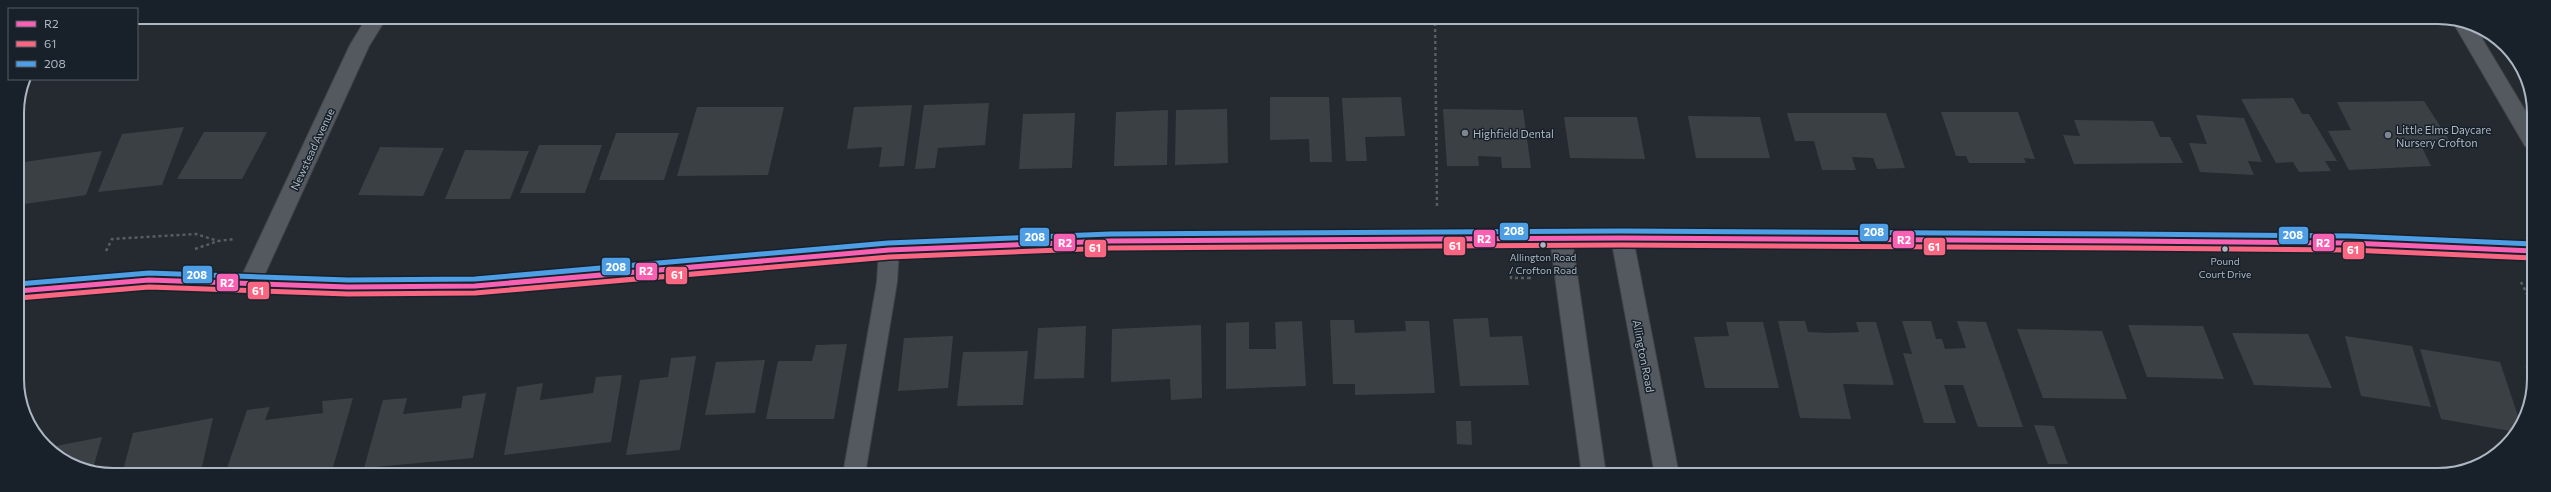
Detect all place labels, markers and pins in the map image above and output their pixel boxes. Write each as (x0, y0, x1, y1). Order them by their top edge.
place label: Little Elms Daycare Nursery Crofton (2396, 123, 2492, 149)
place label: Highfield Dental (1473, 127, 1554, 140)
marker: Highfield Dental (1460, 128, 1470, 138)
marker: Little Elms Daycare Nursery Crofton (2383, 130, 2393, 140)
marker: Allington Road / Crofton Road (1538, 240, 1548, 250)
marker: Pound Court Drive (2220, 244, 2230, 254)
place label: Allington Road / Crofton Road (1509, 251, 1577, 276)
place label: Pound Court Drive (2199, 255, 2251, 280)

